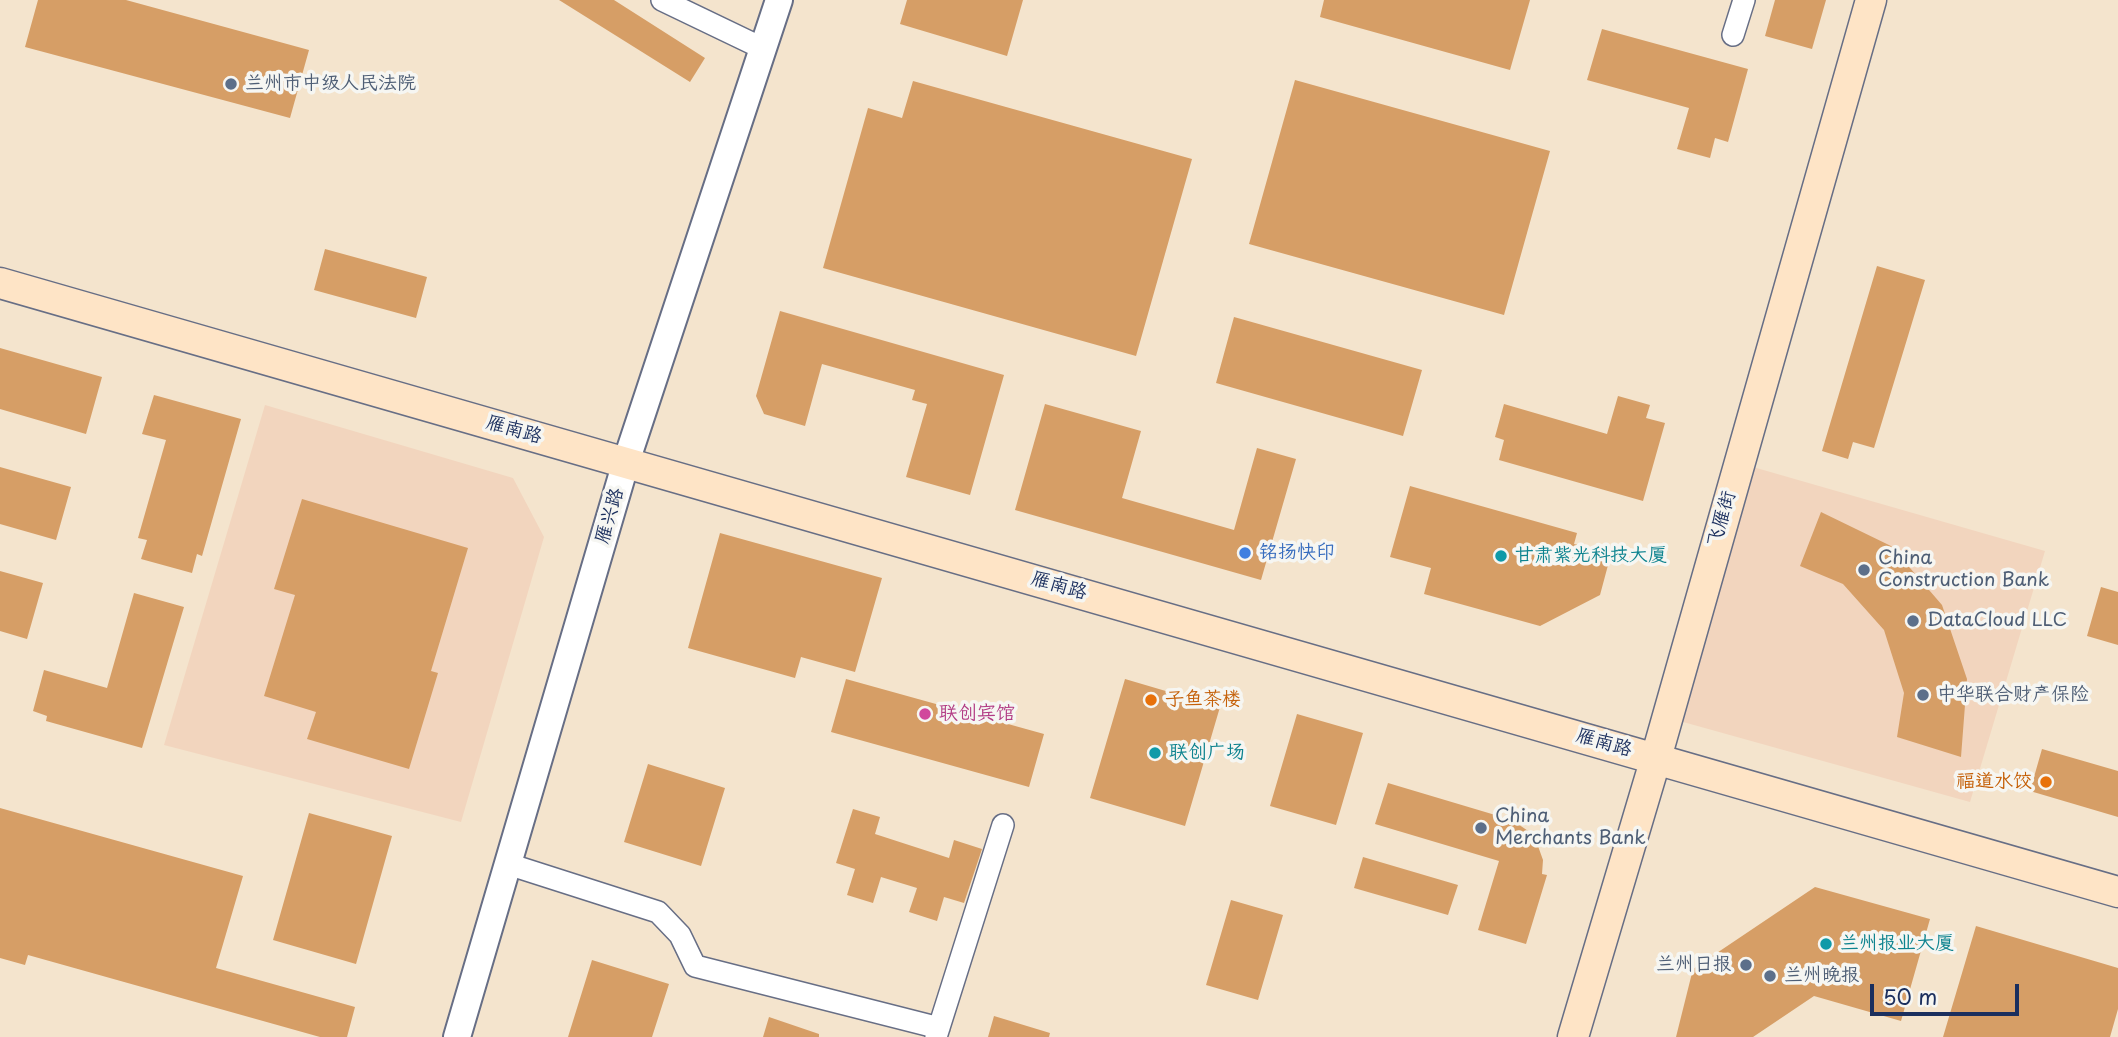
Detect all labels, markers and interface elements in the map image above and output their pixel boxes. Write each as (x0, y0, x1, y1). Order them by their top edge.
place label: 兰州市中级人民法院 (245, 73, 416, 95)
marker: 兰州市中级人民法院 (223, 76, 239, 92)
street label: 雁南路 (483, 411, 545, 449)
street label: 雁兴路 (591, 485, 629, 547)
street label: 飞雁街 (1703, 488, 1741, 550)
place label: 铭扬快印 (1259, 542, 1335, 564)
marker: 铭扬快印 (1237, 545, 1253, 561)
place label: 甘肃紫光科技大厦 (1515, 545, 1667, 567)
marker: 甘肃紫光科技大厦 (1493, 548, 1509, 564)
place label: China Construction Bank (1878, 548, 2049, 592)
marker: China Construction Bank (1856, 562, 1872, 578)
street label: 雁南路 (1028, 567, 1090, 605)
place label: DataCloud LLC (1927, 610, 2067, 632)
marker: DataCloud LLC (1905, 613, 1921, 629)
place label: 中华联合财产保险 (1937, 684, 2089, 706)
marker: 中华联合财产保险 (1915, 687, 1931, 703)
place label: 子鱼茶楼 (1165, 689, 1241, 711)
marker: 子鱼茶楼 (1143, 692, 1159, 708)
place label: 联创宾馆 (939, 703, 1015, 725)
marker: 联创宾馆 (917, 706, 933, 722)
street label: 雁南路 (1573, 724, 1635, 762)
place label: 联创广场 (1169, 742, 1245, 764)
marker: 联创广场 (1147, 745, 1163, 761)
place label: 福道水饺 (1956, 771, 2032, 793)
marker: 福道水饺 (2038, 774, 2054, 790)
place label: China Merchants Bank (1495, 806, 1646, 850)
marker: China Merchants Bank (1473, 820, 1489, 836)
place label: 兰州报业大厦 (1840, 933, 1954, 955)
marker: 兰州报业大厦 (1818, 936, 1834, 952)
place label: 兰州日报 (1656, 954, 1732, 976)
marker: 兰州日报 (1738, 957, 1754, 973)
place label: 兰州晚报 (1784, 965, 1860, 987)
marker: 兰州晚报 (1762, 968, 1778, 984)
scale bar (1873, 970, 2022, 1014)
text: 50 m (1883, 980, 1937, 1012)

